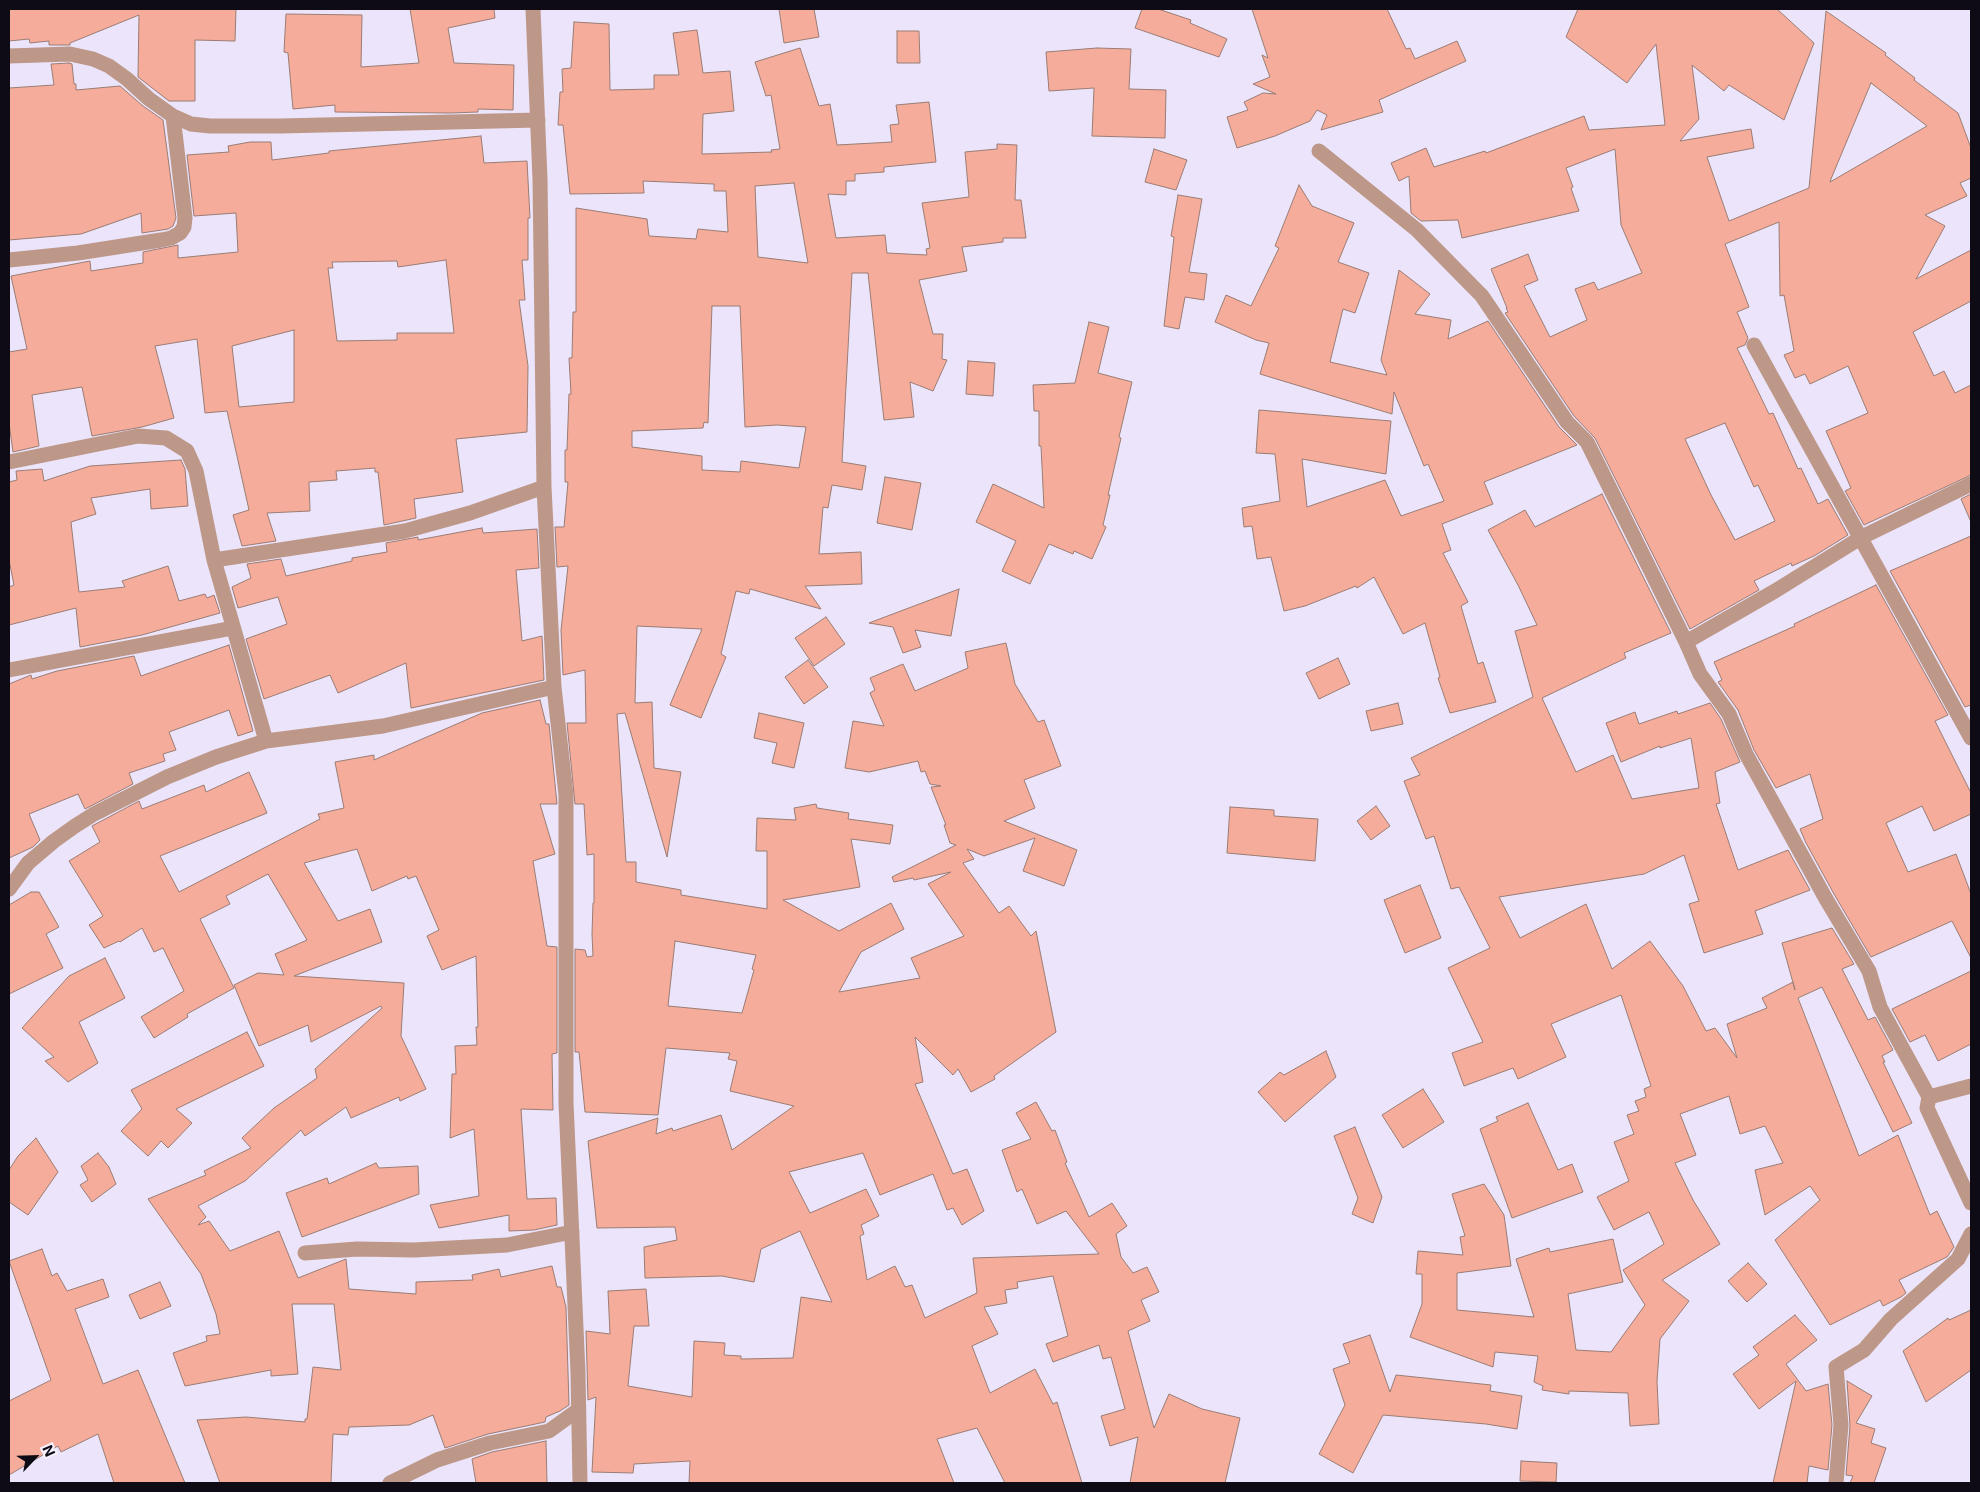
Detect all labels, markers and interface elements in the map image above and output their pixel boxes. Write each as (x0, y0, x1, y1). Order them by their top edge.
north arrow (10, 1432, 60, 1482)
text: N (39, 1442, 59, 1459)

